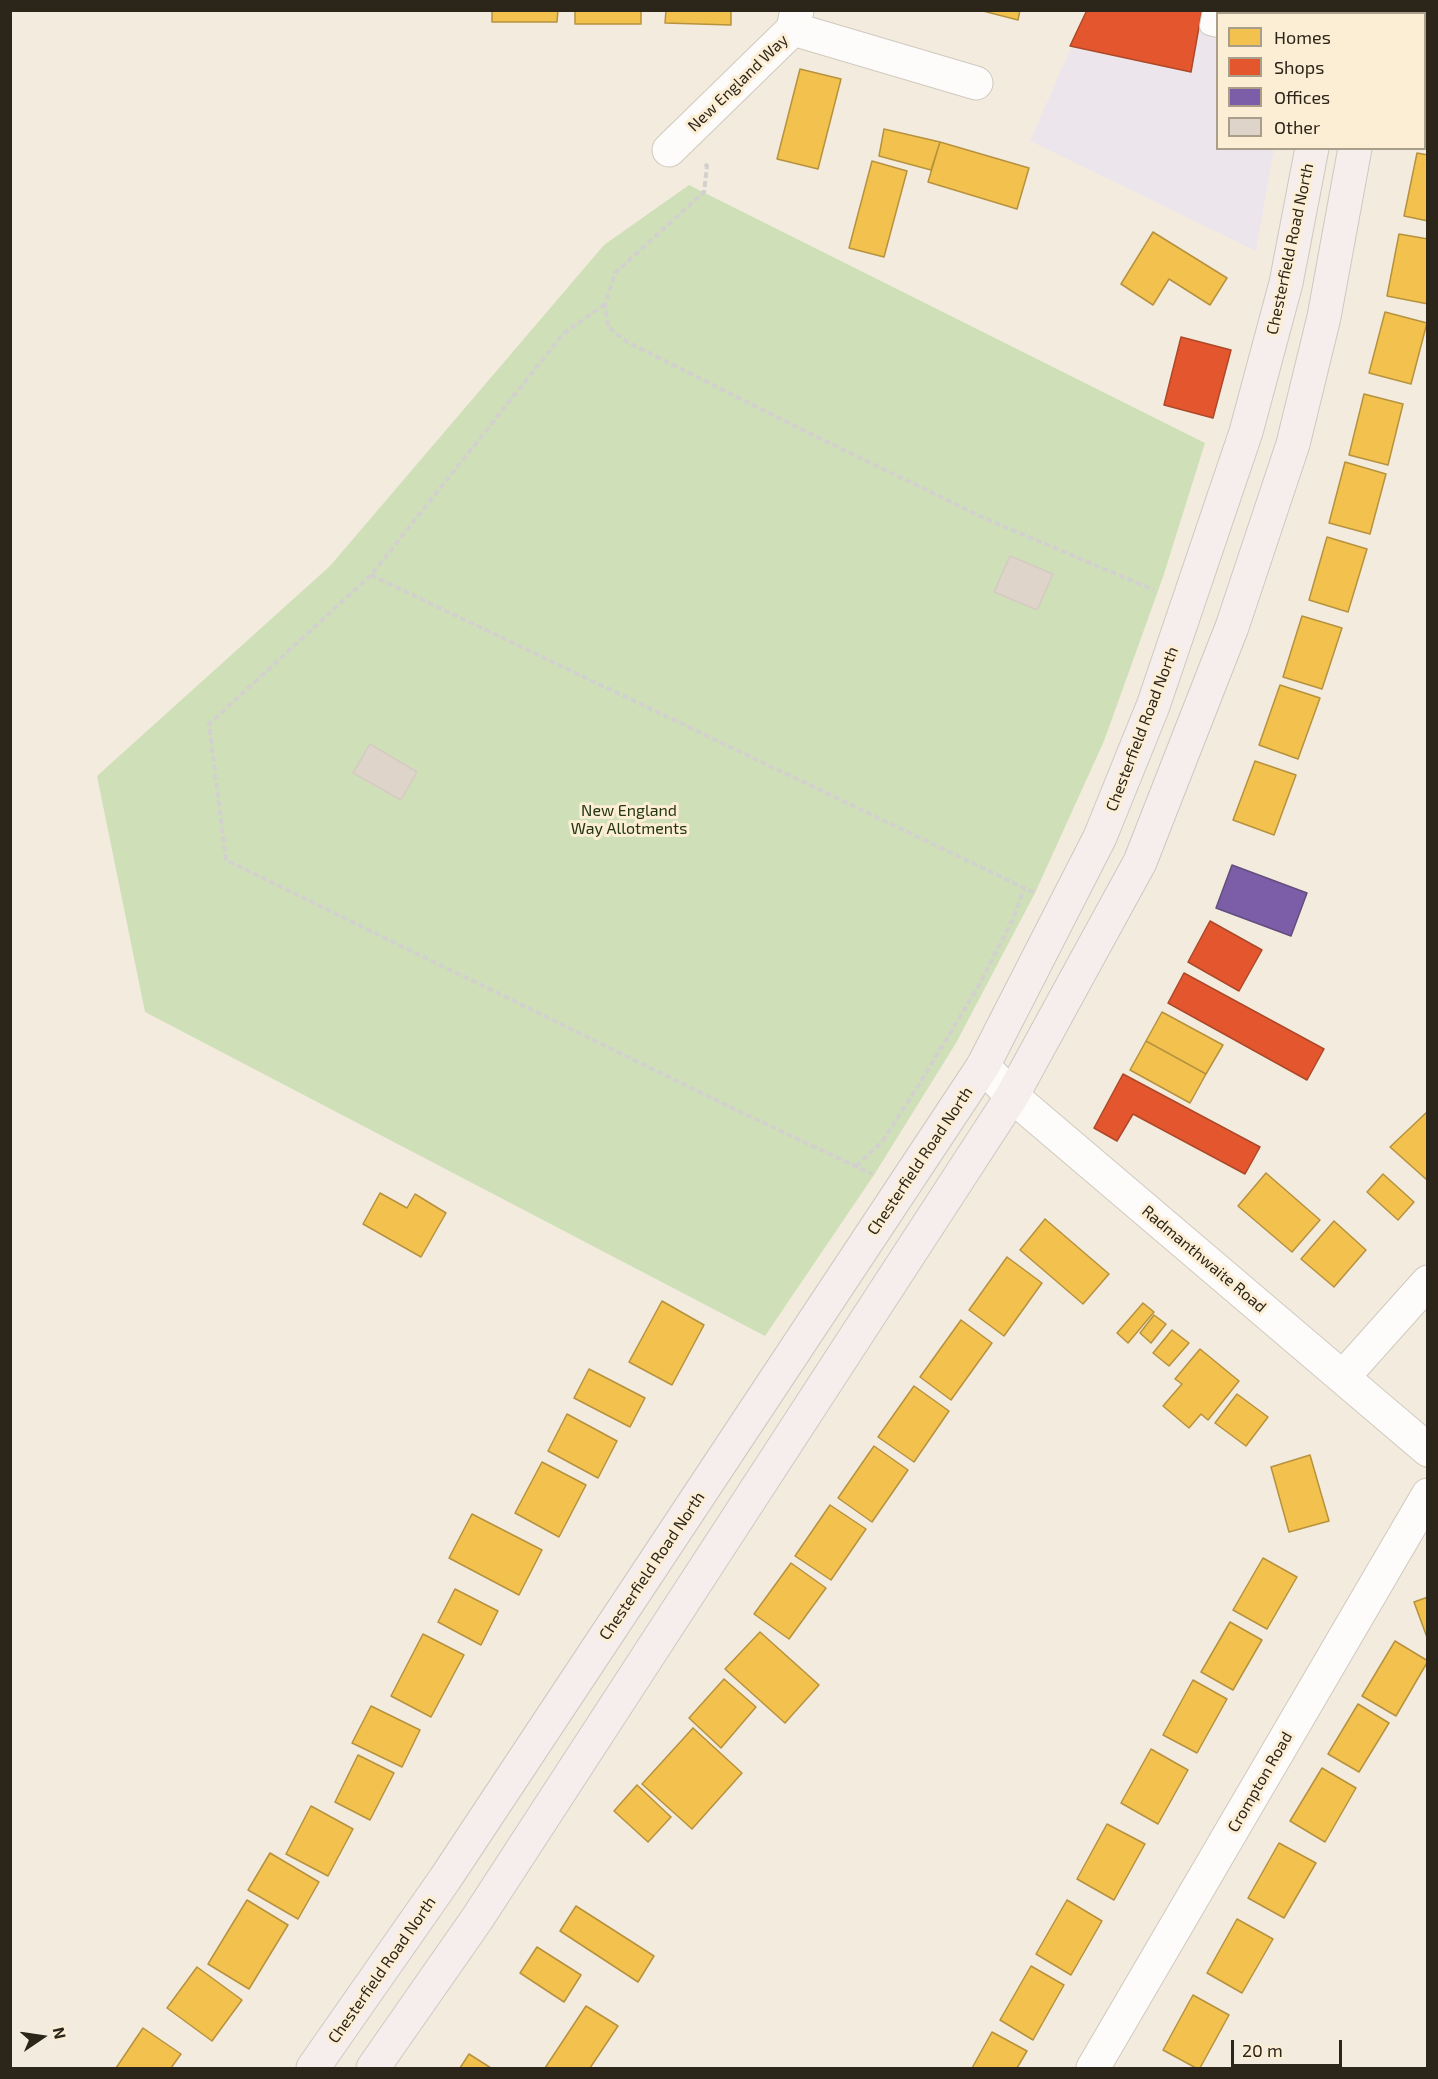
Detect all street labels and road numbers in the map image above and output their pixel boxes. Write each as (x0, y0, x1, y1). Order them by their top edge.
street label: New England Way (684, 30, 792, 136)
street label: Chesterfield Road North (1262, 162, 1318, 336)
street label: Chesterfield Road North (1102, 644, 1182, 814)
street label: Chesterfield Road North (863, 1083, 977, 1239)
street label: Radmanthwaite Road (1138, 1201, 1270, 1317)
street label: Chesterfield Road North (595, 1488, 709, 1644)
street label: Crompton Road (1224, 1728, 1296, 1836)
street label: Chesterfield Road North (324, 1893, 440, 2047)

